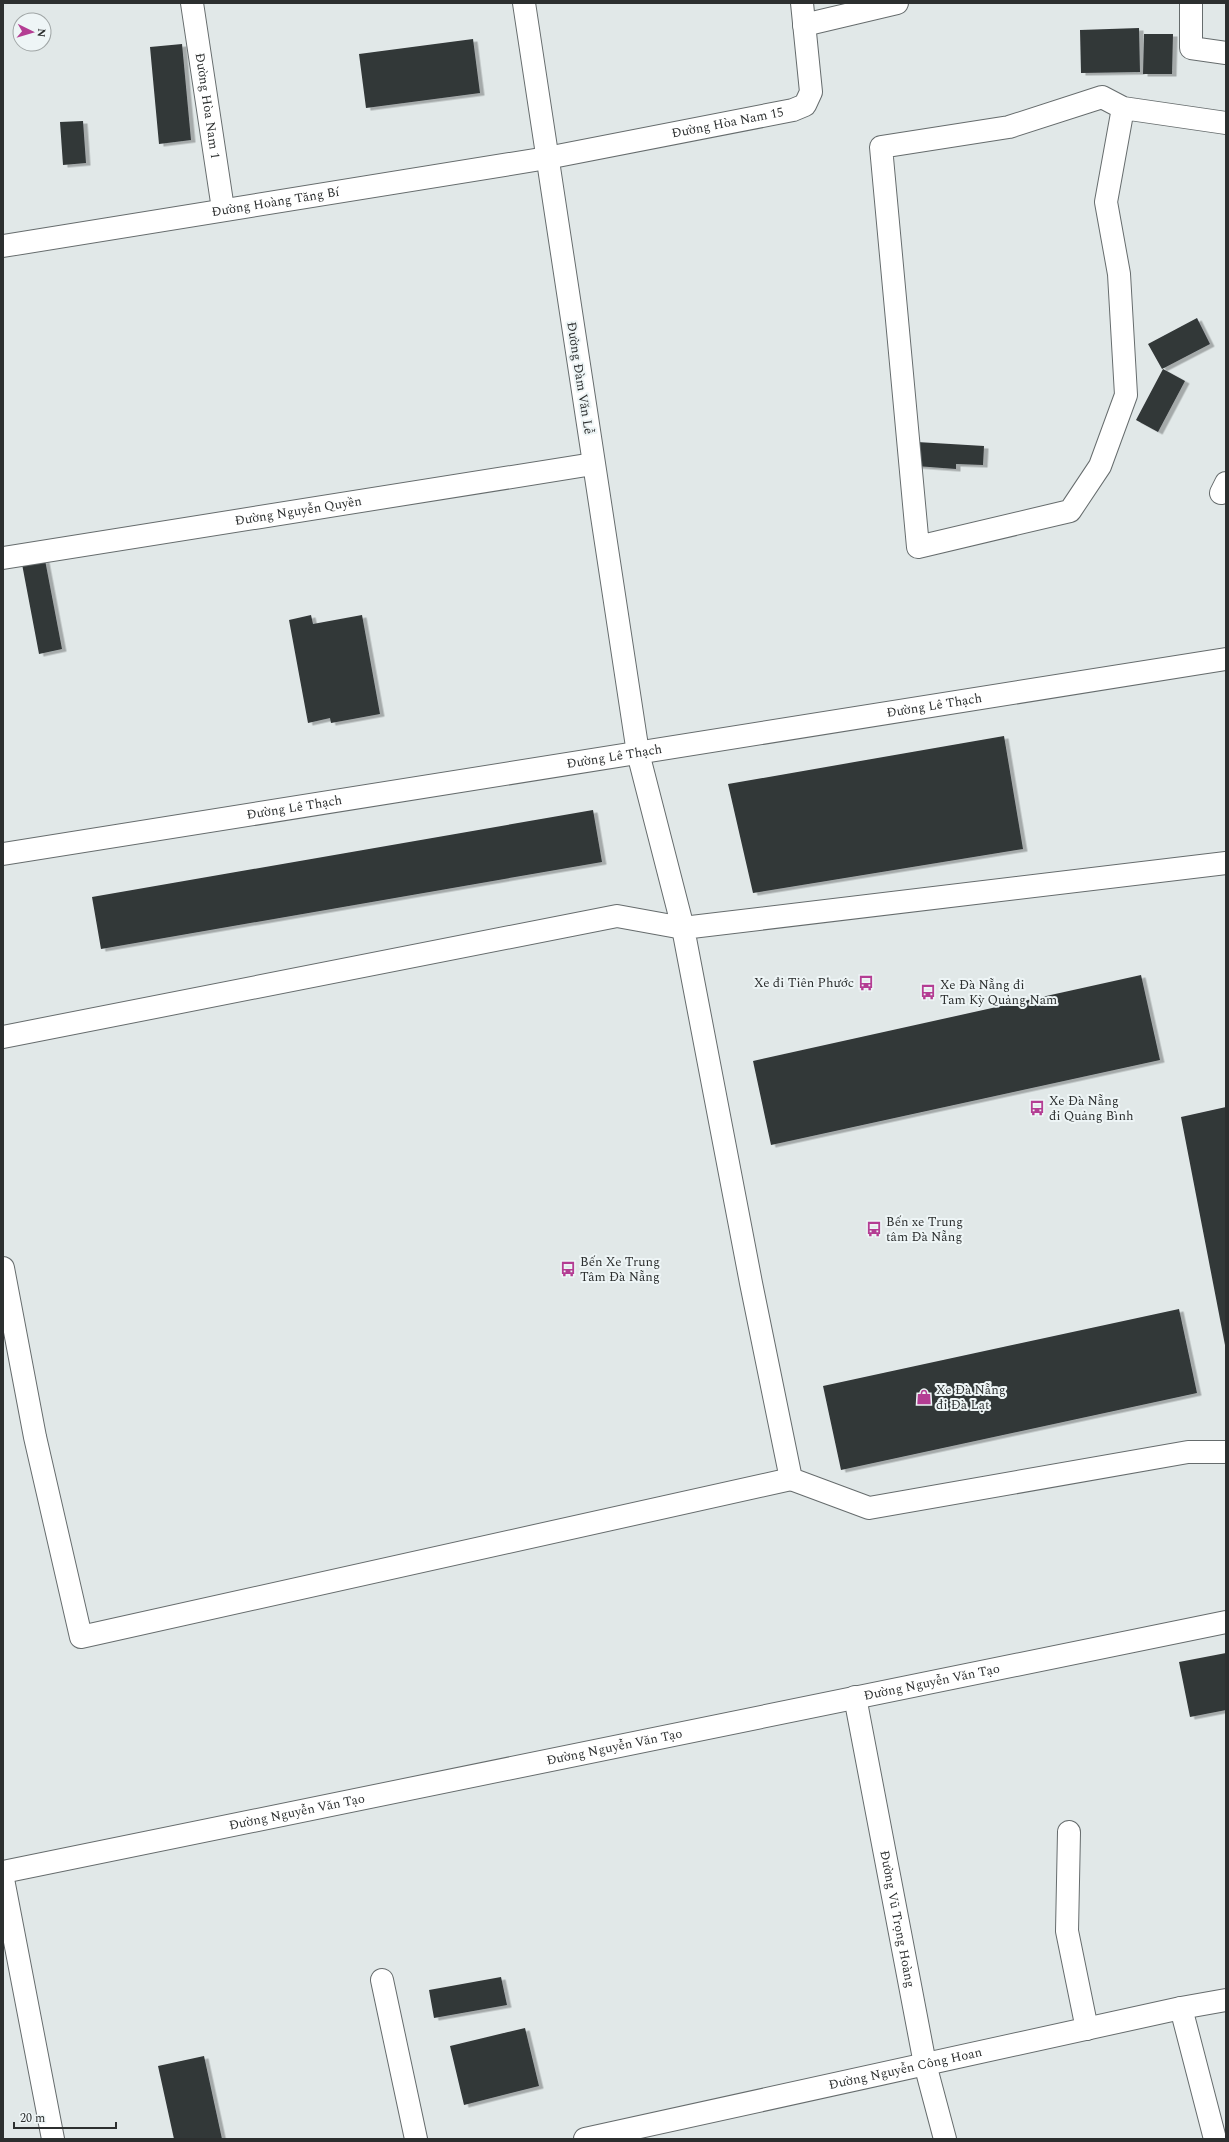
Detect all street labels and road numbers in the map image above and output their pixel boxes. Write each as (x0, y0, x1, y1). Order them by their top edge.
street label: Đường Hòa Nam 1 (190, 51, 225, 160)
street label: Đường Hòa Nam 15 (670, 102, 785, 143)
street label: Đường Hoàng Tăng Bí (210, 182, 342, 222)
street label: Đường Đàm Văn Lễ (561, 320, 599, 436)
street label: Đường Nguyễn Quyền (233, 491, 364, 531)
street label: Đường Lê Thạch (885, 688, 984, 723)
street label: Đường Lê Thạch (565, 739, 664, 774)
street label: Đường Lê Thạch (245, 790, 344, 825)
street label: Đường Nguyễn Văn Tạo (862, 1658, 1002, 1706)
street label: Đường Nguyễn Văn Tạo (545, 1723, 684, 1771)
street label: Đường Nguyễn Văn Tạo (227, 1788, 367, 1836)
street label: Đường Vũ Trọng Hoàng (874, 1849, 920, 1989)
street label: Đường Nguyễn Công Hoan (827, 2042, 984, 2095)

